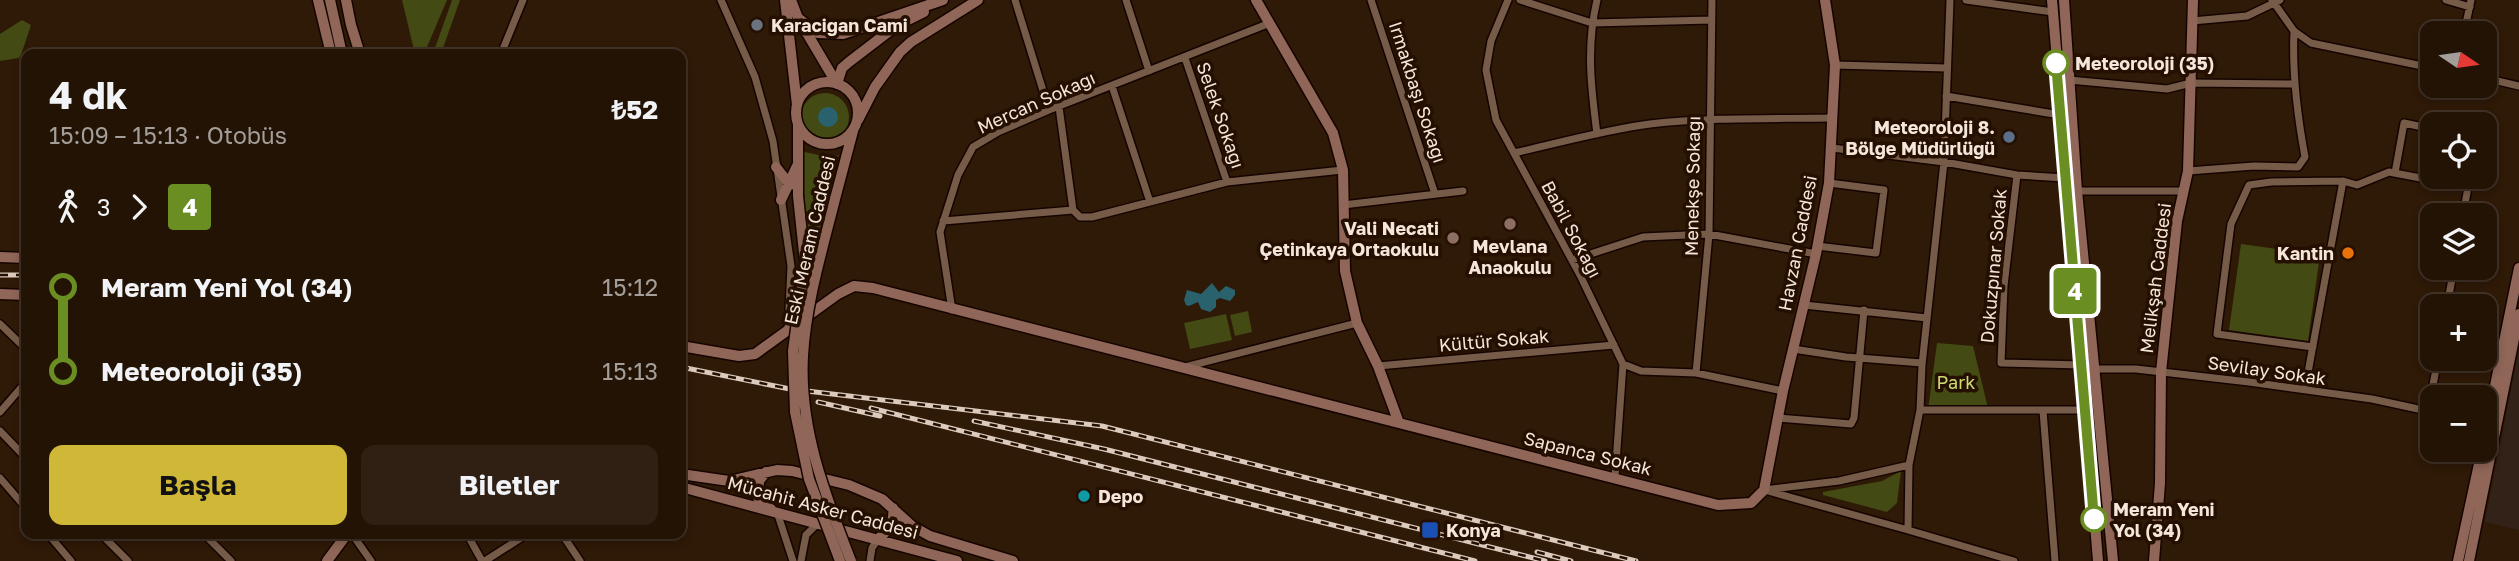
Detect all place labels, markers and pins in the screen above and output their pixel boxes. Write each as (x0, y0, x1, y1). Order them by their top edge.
place label: Karaciğan Cami (771, 14, 908, 36)
marker: Karaciğan Cami (749, 17, 765, 33)
marker: Meteoroloji (35) (2043, 50, 2069, 76)
place label: Meteoroloji (35) (2075, 52, 2214, 74)
place label: Meteoroloji 8. Bölge Müdürlüğü (1845, 116, 1995, 159)
marker: Meteoroloji 8. Bölge Müdürlüğü (2001, 129, 2017, 145)
marker: Mevlana Anaokulu (1502, 216, 1518, 232)
place label: Vali Necati Çetinkaya Ortaokulu (1260, 217, 1439, 260)
marker: Vali Necati Çetinkaya Ortaokulu (1445, 230, 1461, 246)
place label: Mevlana Anaokulu (1469, 235, 1551, 278)
place label: Kantin (2277, 242, 2334, 264)
marker: Kantin (2340, 245, 2356, 261)
place label: Depo (1098, 485, 1144, 507)
marker: Depo (1076, 488, 1092, 504)
place label: Meram Yeni Yol (34) (2113, 498, 2215, 541)
marker: Meram Yeni Yol (34) (2081, 506, 2107, 532)
place label: Konya (1446, 519, 1501, 541)
marker: Konya (1420, 520, 1440, 540)

